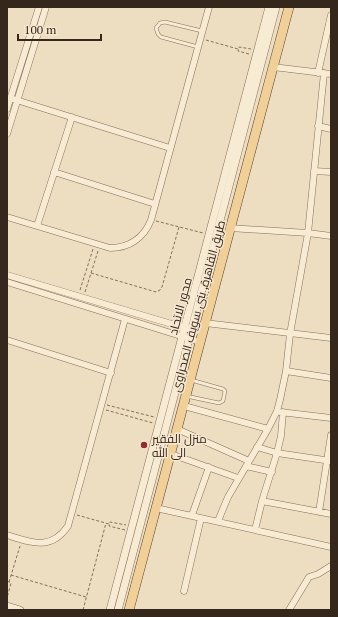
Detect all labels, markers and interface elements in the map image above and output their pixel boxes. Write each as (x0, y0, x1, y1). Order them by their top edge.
scale bar (18, 16, 101, 42)
text: 100 m (24, 22, 57, 37)
street label: طريق القاهرة, بنى سويف الصحراوى (168, 218, 228, 394)
street label: محور الاتحاد (165, 276, 195, 336)
place label: منزل الفقير الى الله (151, 431, 207, 460)
marker: منزل الفقير الى الله (139, 440, 149, 450)

